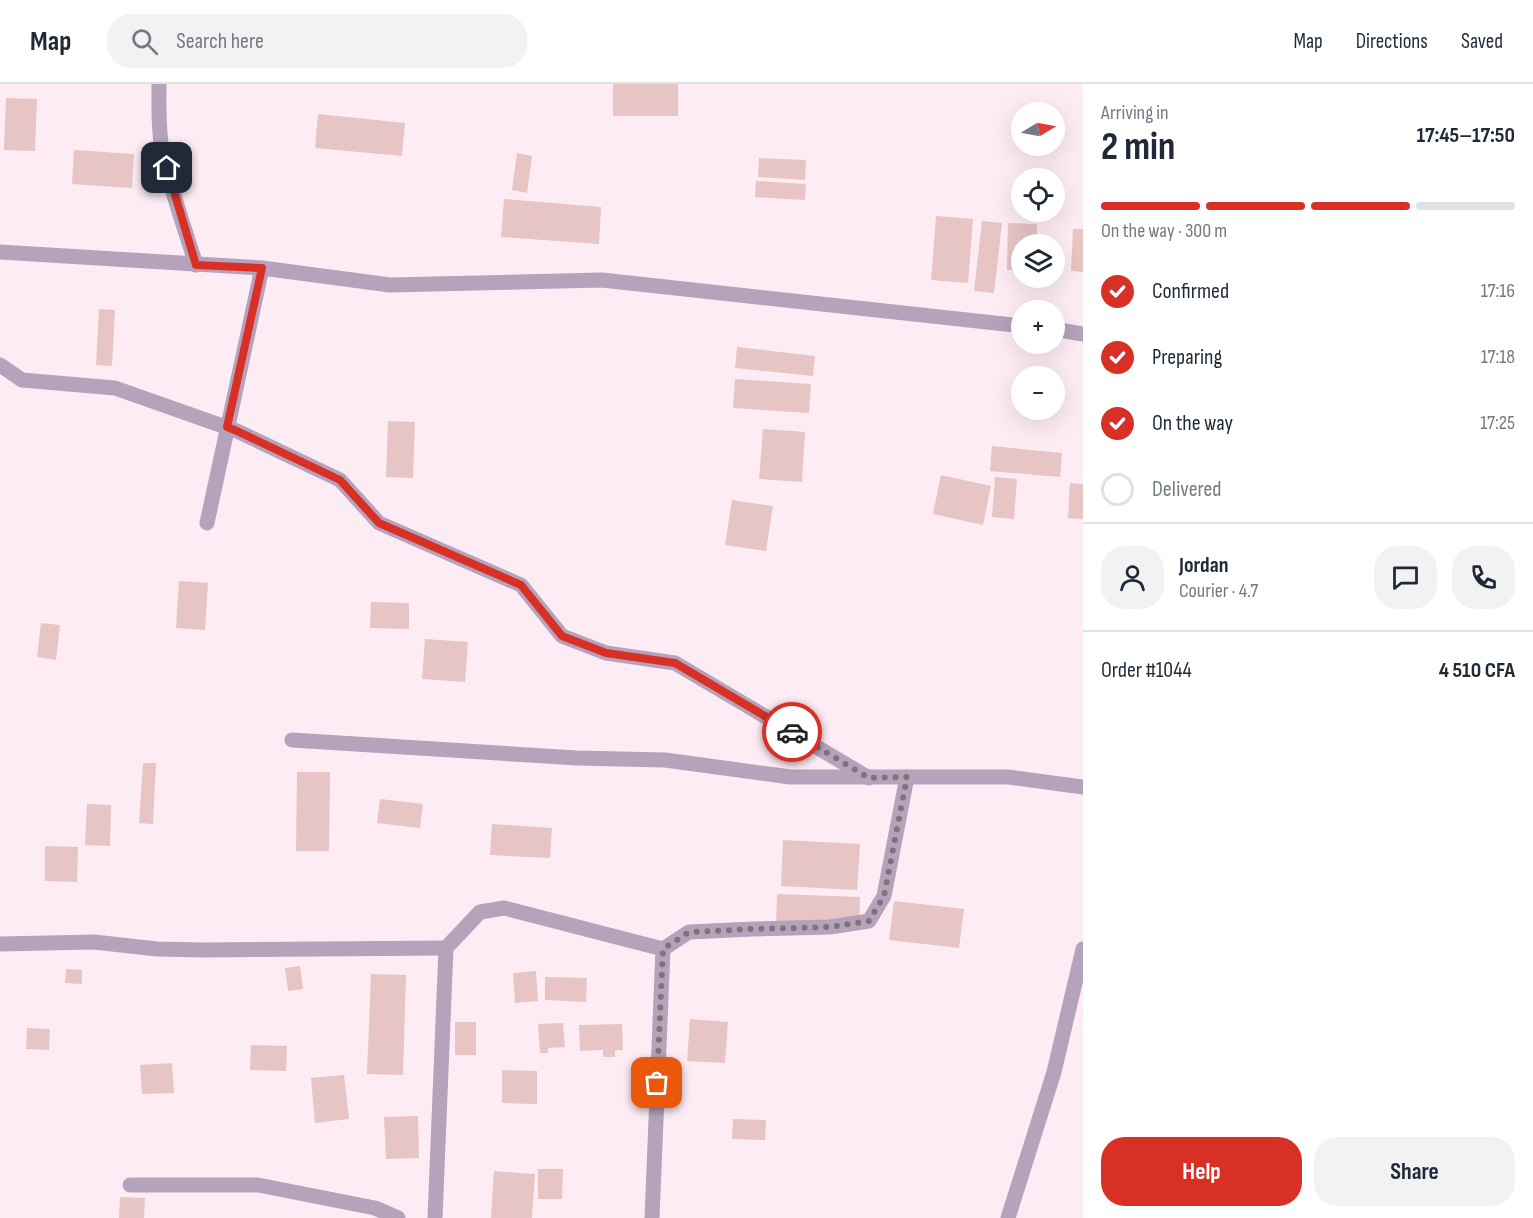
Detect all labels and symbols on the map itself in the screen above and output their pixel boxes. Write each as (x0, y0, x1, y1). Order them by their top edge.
north arrow (1011, 102, 1065, 156)
pin (141, 142, 192, 193)
courier (762, 702, 822, 762)
pin (631, 1057, 682, 1108)

